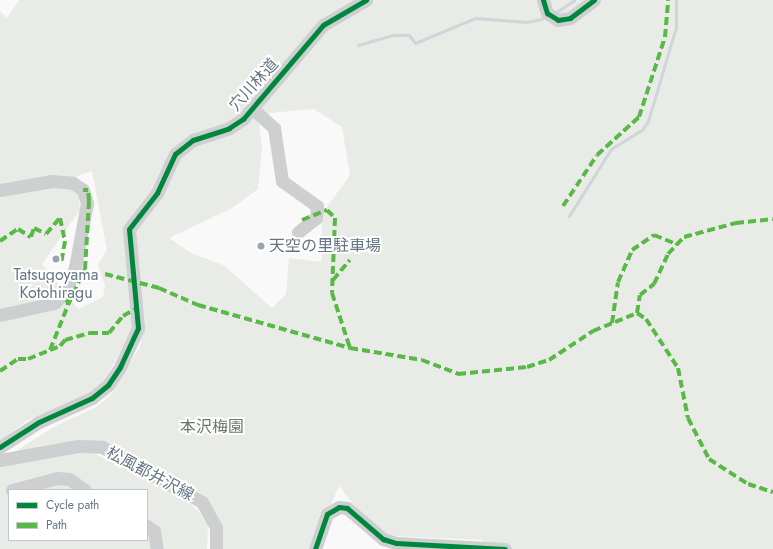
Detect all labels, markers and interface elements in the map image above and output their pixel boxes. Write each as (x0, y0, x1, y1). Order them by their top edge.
street label: 穴川林道 (225, 55, 283, 115)
place label: 天空の里駐車場 (269, 236, 381, 256)
marker: 天空の里駐車場 (256, 241, 266, 251)
marker: Tatsugoyama Kotohiragu (51, 254, 61, 264)
place label: Tatsugoyama Kotohiragu (14, 265, 98, 303)
park label: 本沢梅園 (180, 417, 244, 437)
street label: 松風都井沢線 (103, 443, 197, 505)
legend (8, 489, 148, 541)
text: Cycle path (46, 496, 99, 514)
text: Path (46, 516, 67, 534)

